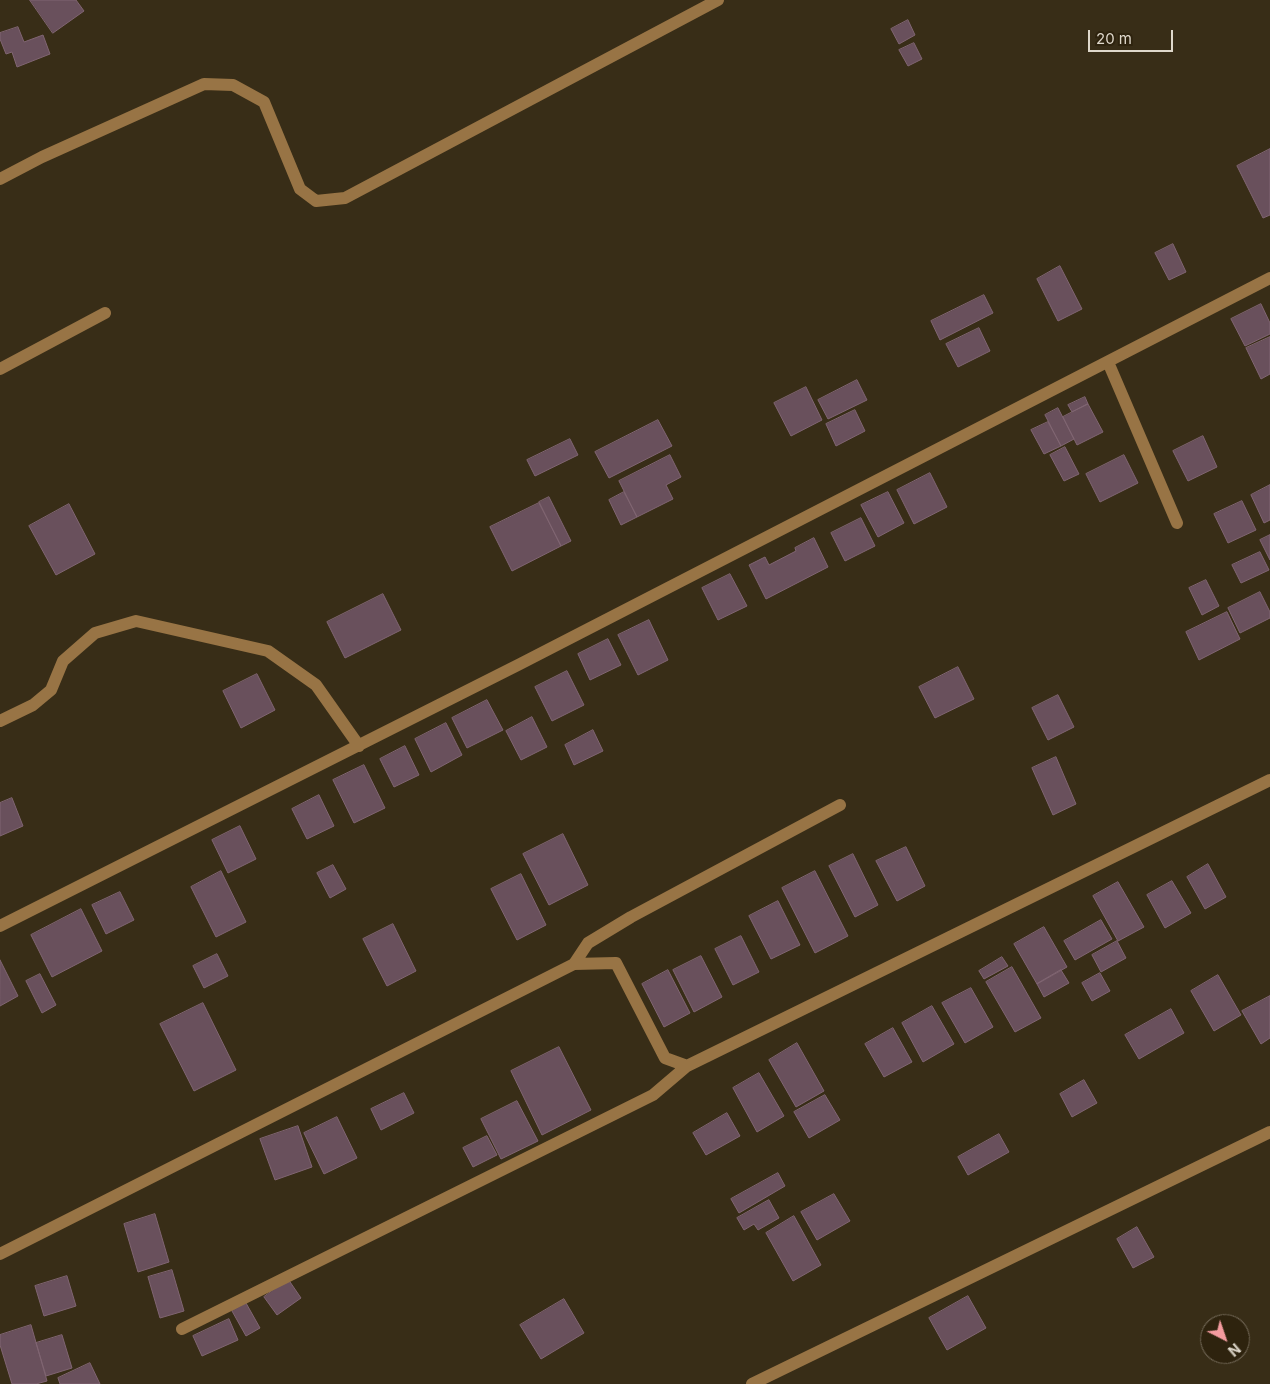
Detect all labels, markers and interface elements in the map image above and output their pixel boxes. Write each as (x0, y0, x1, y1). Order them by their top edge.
scale bar (1090, 20, 1175, 52)
text: 20 m (1096, 29, 1132, 48)
north arrow (1200, 1314, 1250, 1364)
text: N (1225, 1340, 1244, 1360)

